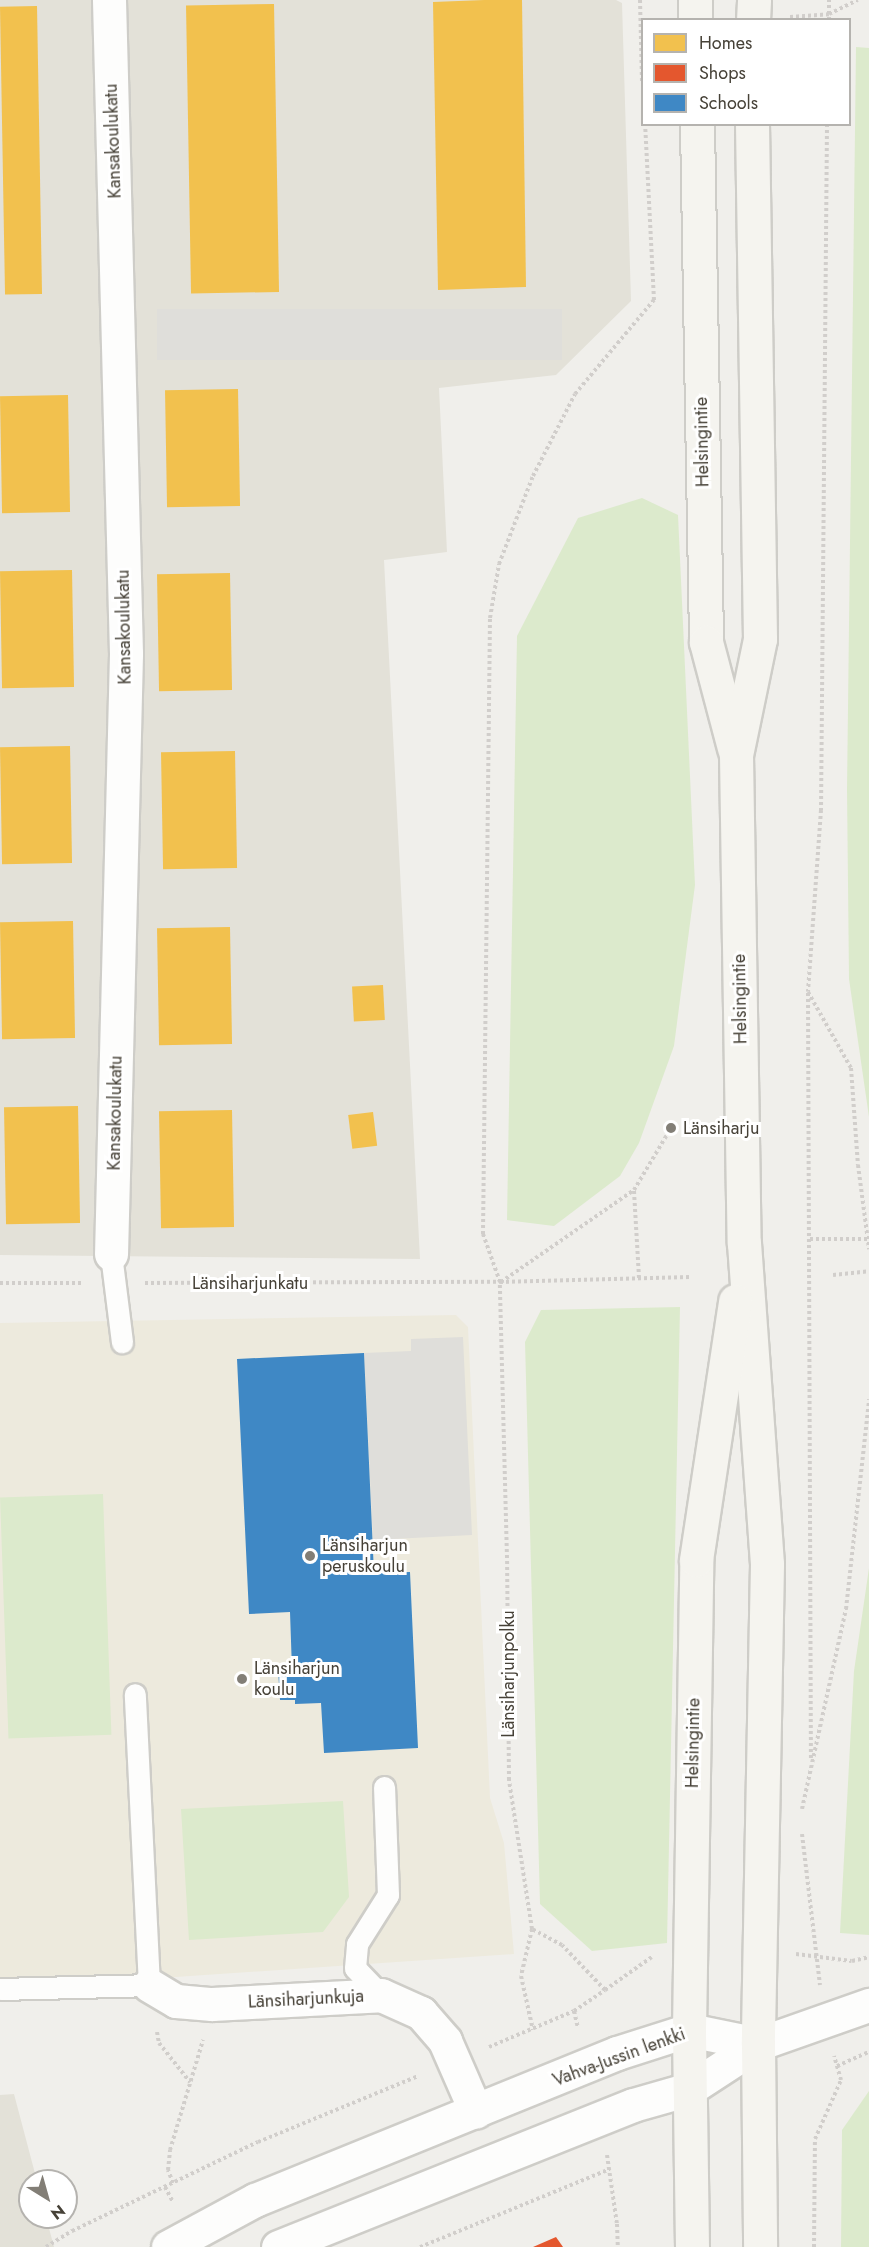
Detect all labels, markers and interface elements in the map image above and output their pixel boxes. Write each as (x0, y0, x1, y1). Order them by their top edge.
legend (641, 18, 851, 126)
text: Homes (699, 30, 752, 56)
text: Shops (699, 60, 746, 86)
street label: Kansakoulukatu (100, 83, 126, 199)
text: Schools (699, 90, 758, 116)
street label: Helsingintie (690, 397, 714, 487)
street label: Kansakoulukatu (112, 569, 136, 685)
street label: Helsingintie (728, 954, 752, 1044)
street label: Kansakoulukatu (103, 1055, 127, 1171)
place label: Länsiharju (683, 1117, 759, 1139)
marker: Länsiharju (664, 1121, 678, 1135)
street label: Länsiharjunkatu (192, 1272, 308, 1294)
place label: Länsiharjun peruskoulu (322, 1535, 408, 1578)
marker: Länsiharjun peruskoulu (303, 1549, 317, 1563)
street label: Länsiharjunpolku (497, 1610, 519, 1738)
place label: Länsiharjun koulu (254, 1658, 340, 1700)
marker: Länsiharjun koulu (235, 1672, 249, 1686)
street label: Helsingintie (681, 1698, 705, 1788)
street label: Länsiharjunkuja (247, 1985, 365, 2013)
street label: Vahva-Jussin lenkki (550, 2023, 688, 2091)
north arrow (18, 2169, 78, 2229)
text: N (46, 2199, 70, 2225)

